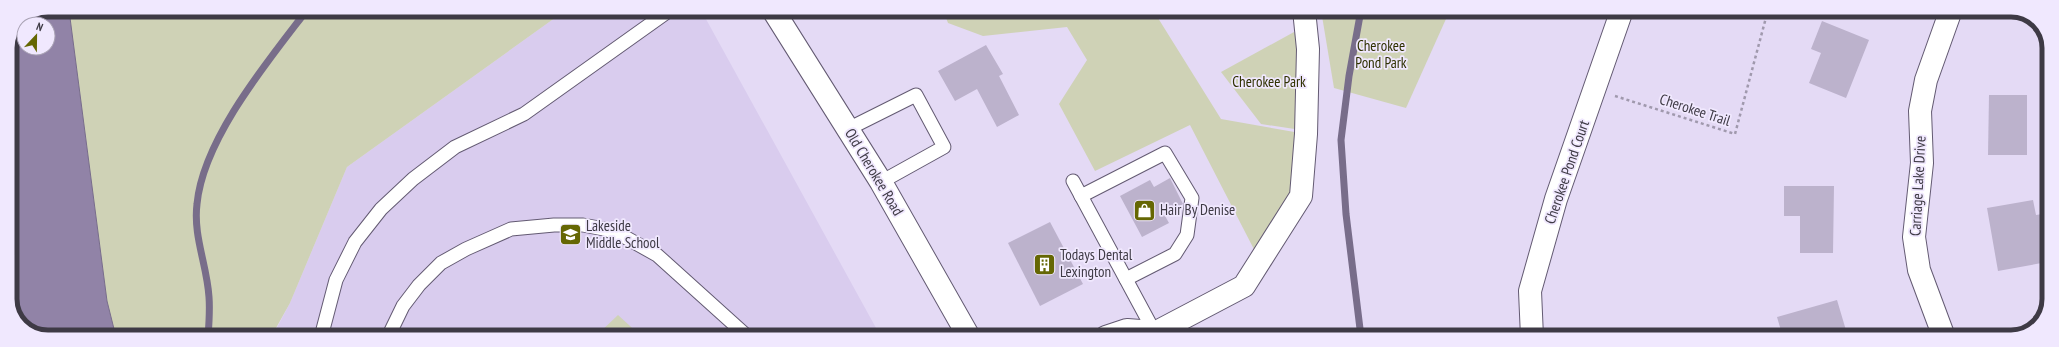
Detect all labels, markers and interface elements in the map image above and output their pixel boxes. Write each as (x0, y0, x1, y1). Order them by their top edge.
north arrow (16, 16, 56, 56)
text: N (34, 19, 45, 34)
park label: Cherokee Pond Park (1355, 36, 1407, 72)
park label: Cherokee Park (1232, 72, 1306, 91)
street label: Cherokee Trail (1657, 89, 1733, 130)
street label: Cherokee Pond Court (1540, 117, 1593, 226)
street label: Old Cherokee Road (841, 125, 908, 219)
street label: Carriage Lake Drive (1905, 135, 1930, 237)
shop icon: Hair By Denise (1132, 197, 1158, 223)
place label: Hair By Denise (1160, 200, 1235, 219)
place label: Lakeside Middle School (586, 216, 660, 252)
school or university icon: Lakeside Middle School (558, 222, 584, 248)
place label: Todays Dental Lexington (1060, 245, 1133, 281)
building icon: Todays Dental Lexington (1032, 251, 1058, 277)

